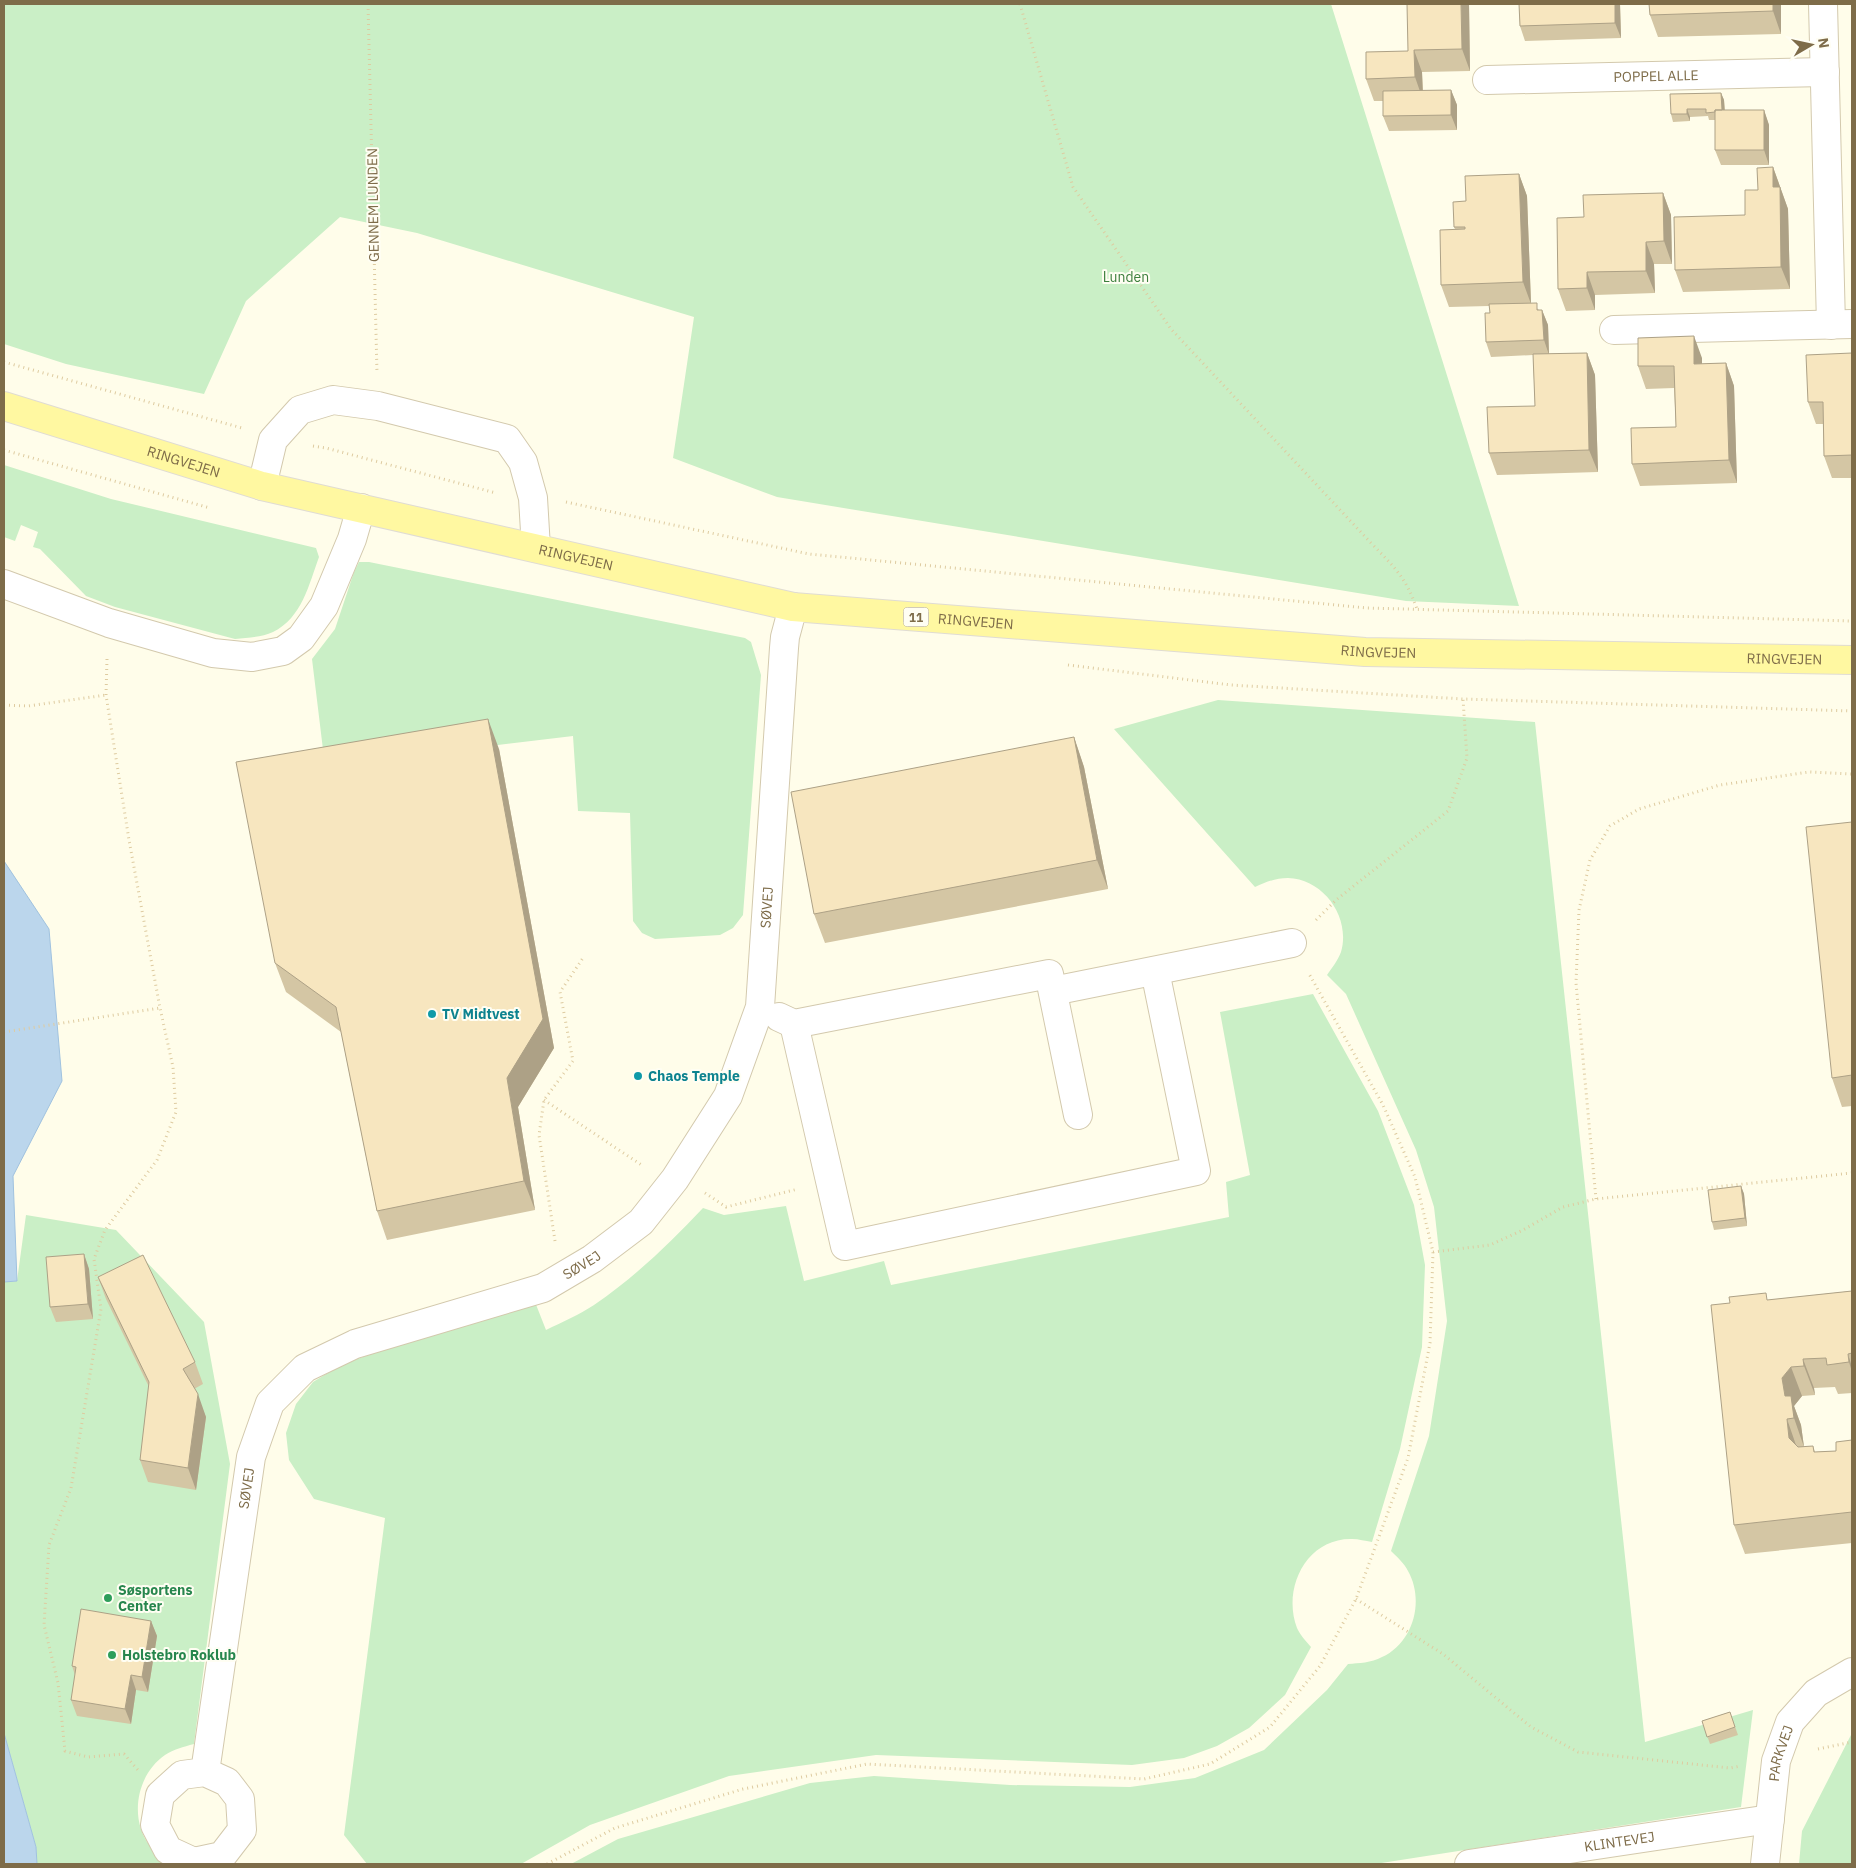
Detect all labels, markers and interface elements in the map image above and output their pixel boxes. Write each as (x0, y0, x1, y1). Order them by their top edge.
north arrow (1786, 20, 1836, 70)
text: N (1814, 37, 1834, 49)
street label: POPPEL ALLE (1613, 66, 1699, 86)
street label: GENNEM LUNDEN (363, 148, 383, 262)
park label: Lunden (1103, 268, 1149, 286)
street label: RINGVEJEN (145, 442, 222, 481)
street label: RINGVEJEN (537, 540, 615, 575)
road number: 11 (904, 608, 928, 626)
street label: RINGVEJEN (937, 609, 1014, 633)
street label: RINGVEJEN (1340, 641, 1417, 662)
street label: RINGVEJEN (1746, 649, 1822, 669)
street label: SØVEJ (756, 886, 777, 929)
place label: TV Midtvest (442, 1005, 520, 1023)
marker: TV Midtvest (426, 1008, 438, 1020)
place label: Chaos Temple (648, 1067, 740, 1085)
marker: Chaos Temple (632, 1070, 644, 1082)
street label: SØVEJ (559, 1246, 605, 1283)
street label: SØVEJ (235, 1466, 258, 1510)
place label: Søsportens Center (118, 1581, 193, 1615)
marker: Søsportens Center (102, 1592, 114, 1604)
place label: Holstebro Roklub (122, 1646, 236, 1664)
marker: Holstebro Roklub (106, 1649, 118, 1661)
street label: PARKVEJ (1765, 1723, 1797, 1782)
street label: KLINTEVEJ (1583, 1827, 1656, 1856)

